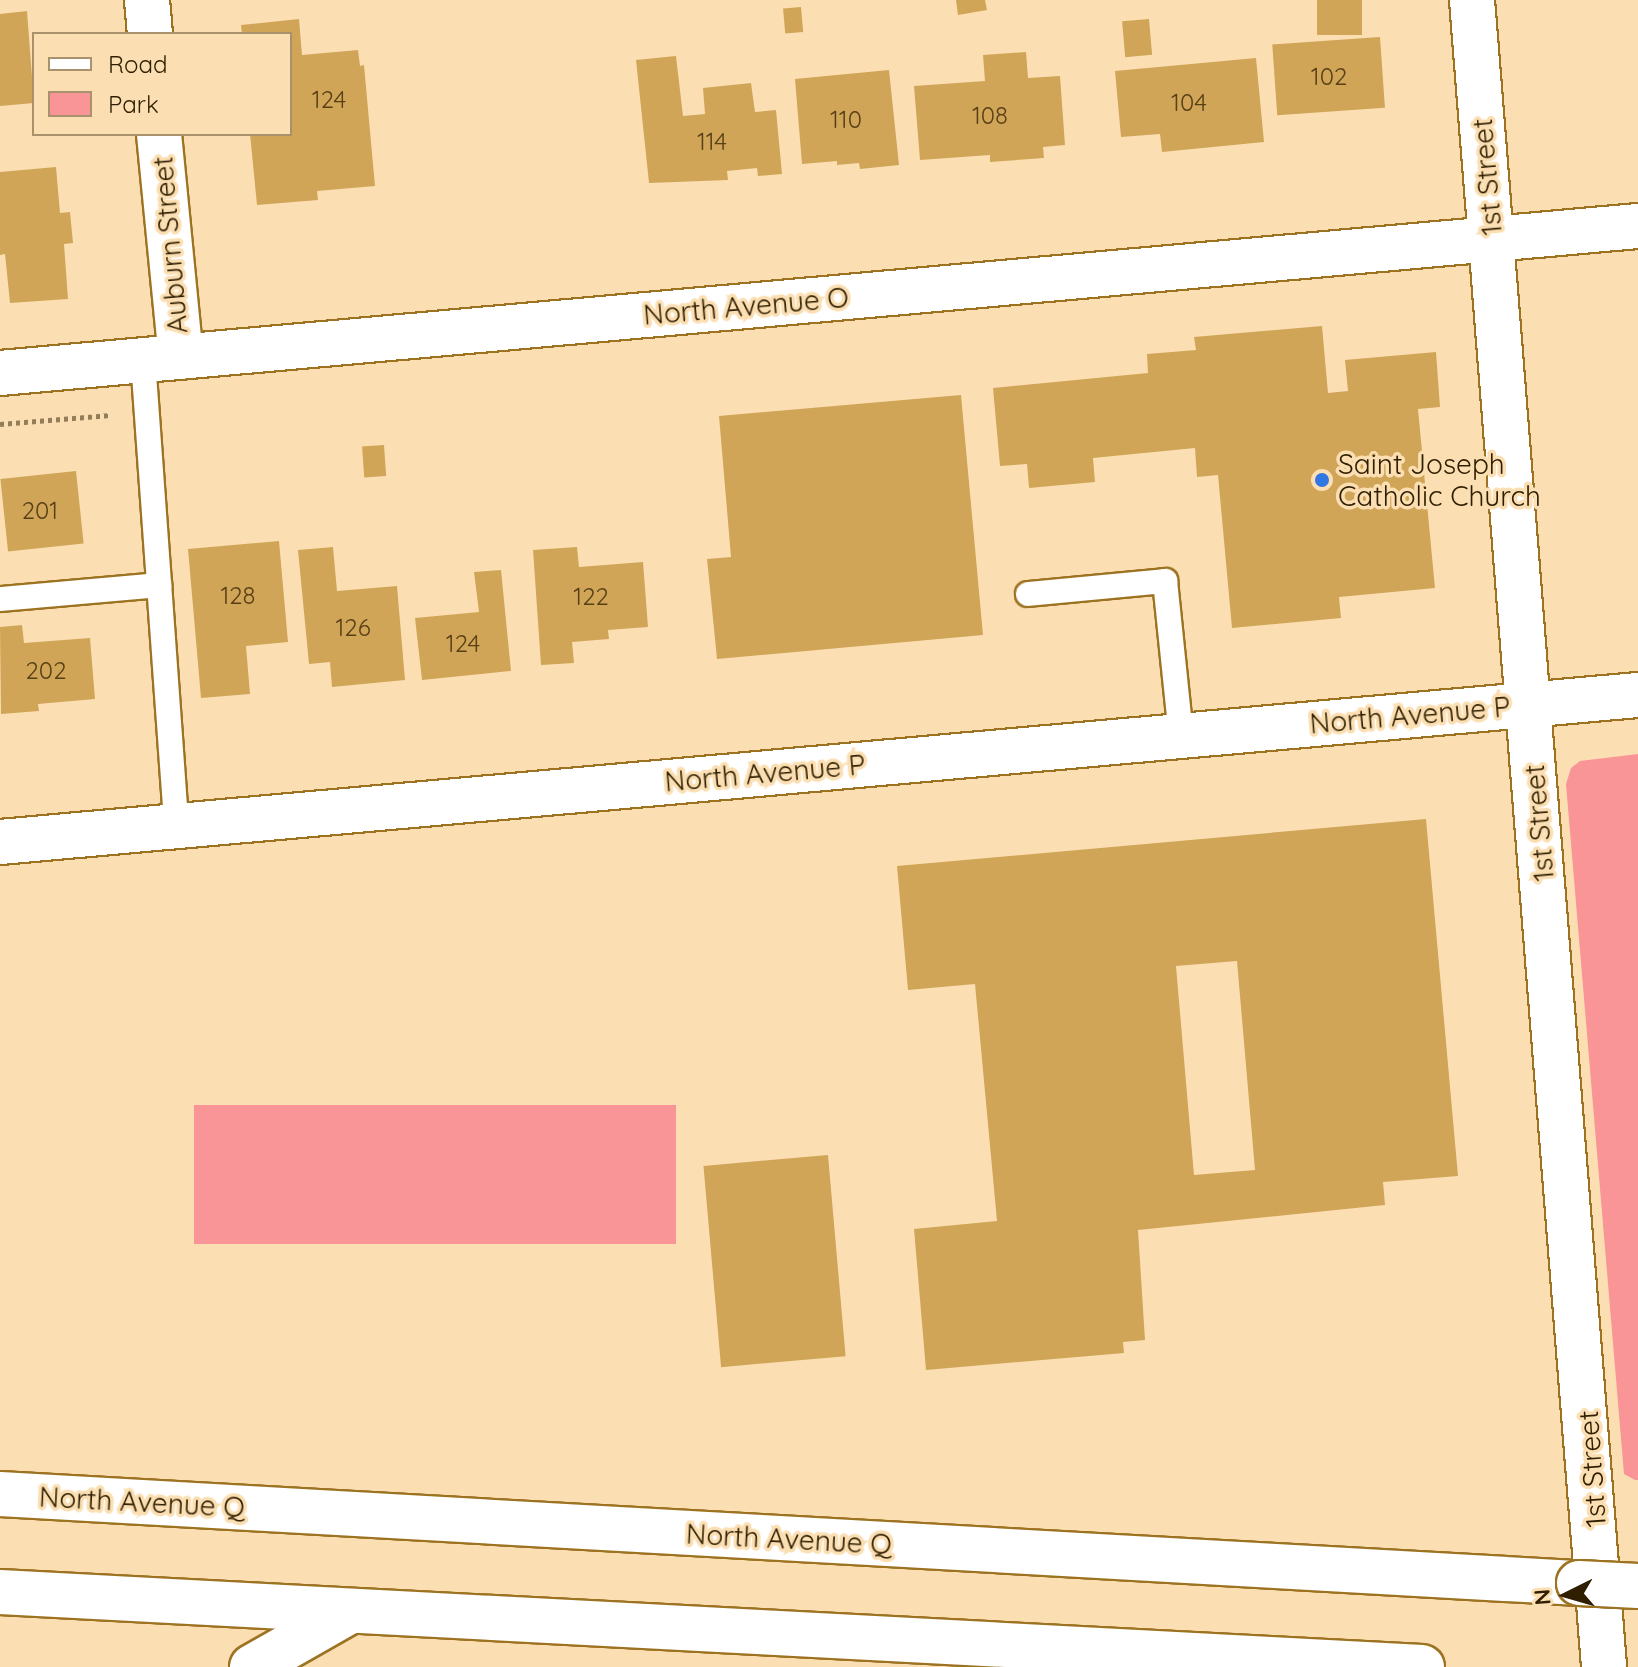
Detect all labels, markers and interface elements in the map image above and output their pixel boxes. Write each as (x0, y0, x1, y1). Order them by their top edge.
legend (32, 32, 292, 136)
text: Road (108, 49, 168, 79)
house number: 102 (1311, 63, 1347, 91)
house number: 124 (312, 86, 346, 114)
text: Park (108, 89, 159, 119)
house number: 104 (1171, 89, 1207, 117)
house number: 108 (972, 102, 1008, 130)
house number: 110 (830, 106, 862, 134)
street label: 1st Street (1465, 117, 1509, 237)
house number: 114 (697, 128, 727, 156)
street label: Auburn Street (146, 155, 194, 335)
street label: North Avenue O (642, 280, 850, 332)
place label: Saint Joseph Catholic Church (1338, 447, 1541, 513)
marker: Saint Joseph Catholic Church (1313, 471, 1331, 489)
house number: 201 (22, 497, 58, 525)
house number: 128 (220, 582, 256, 610)
house number: 122 (573, 583, 609, 611)
house number: 126 (335, 614, 371, 642)
house number: 124 (446, 630, 480, 658)
house number: 202 (26, 657, 66, 685)
street label: North Avenue P (1308, 689, 1512, 741)
street label: North Avenue P (663, 747, 867, 799)
street label: 1st Street (1517, 763, 1561, 883)
street label: 1st Street (1571, 1409, 1613, 1529)
street label: North Avenue Q (38, 1480, 246, 1524)
street label: North Avenue Q (685, 1517, 893, 1561)
north arrow (1526, 1555, 1606, 1635)
text: N (1527, 1588, 1557, 1606)

